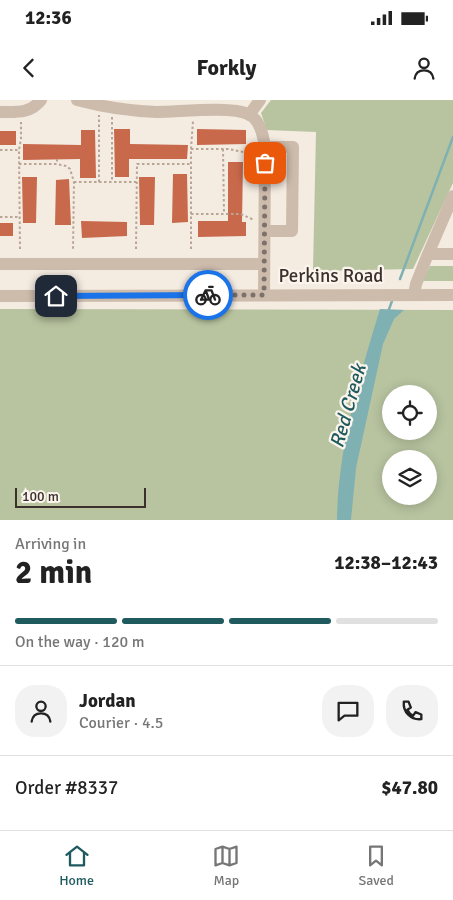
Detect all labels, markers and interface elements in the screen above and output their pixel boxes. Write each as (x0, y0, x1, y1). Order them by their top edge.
text: 12:36 (25, 6, 72, 30)
icon: back (15, 54, 43, 82)
text: Forkly (196, 54, 257, 81)
icon: person (410, 54, 438, 82)
pin (244, 142, 286, 184)
icon: bag (251, 149, 279, 177)
street label: Perkins Road (279, 264, 383, 288)
courier (183, 270, 233, 320)
pin (35, 275, 77, 317)
icon: bike (194, 281, 222, 309)
icon: home (42, 282, 70, 310)
water label: Red Creek (324, 359, 372, 451)
map controls (382, 385, 437, 505)
button: locate (382, 385, 437, 440)
button: layers (382, 450, 437, 505)
scale bar (15, 485, 146, 508)
text: 100 m (22, 488, 59, 505)
text: Arriving in (15, 534, 86, 554)
text: 12:38–12:43 (334, 551, 438, 575)
text: 2 min (15, 553, 92, 592)
text: On the way · 120 m (15, 632, 145, 652)
button: person (15, 685, 67, 737)
button: chat (322, 685, 374, 737)
button: phone (386, 685, 438, 737)
text: Jordan (79, 689, 136, 713)
text: Courier · 4.5 (79, 713, 163, 733)
text: Order #8337 (15, 776, 118, 800)
text: $47.80 (381, 776, 438, 800)
tab: Home (59, 842, 94, 889)
tab: Map (212, 842, 240, 889)
tab: Saved (359, 842, 394, 889)

